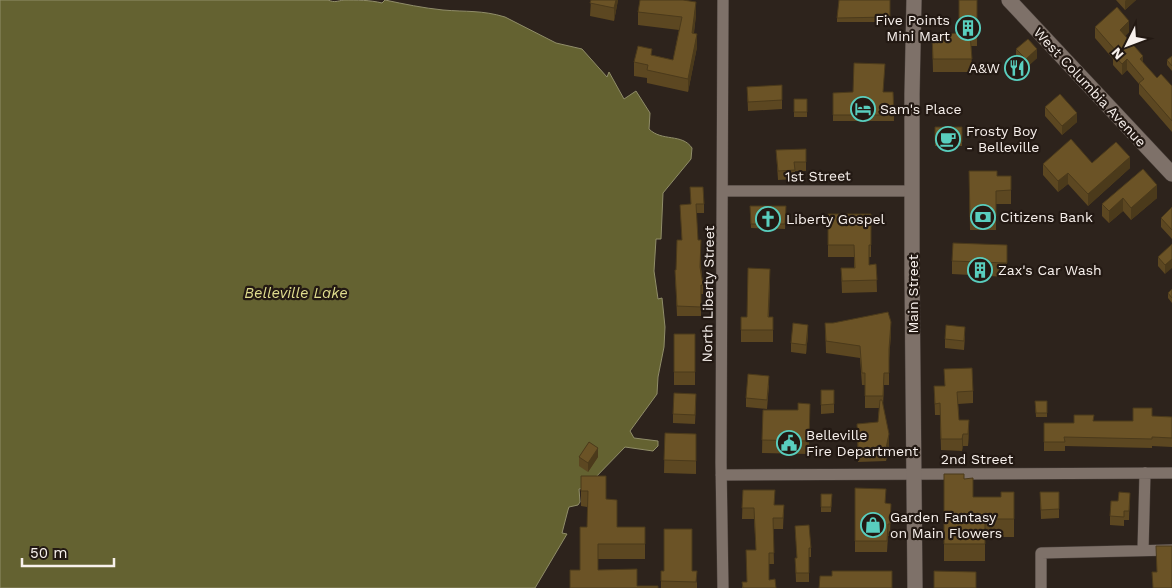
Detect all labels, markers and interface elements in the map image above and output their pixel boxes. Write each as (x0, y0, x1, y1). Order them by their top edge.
place label: Five Points Mini Mart (875, 12, 950, 44)
building icon: Five Points Mini Mart (955, 15, 981, 41)
north arrow (1102, 20, 1152, 70)
street label: West Columbia Avenue (1031, 24, 1149, 150)
text: N (1108, 44, 1127, 63)
restaurant icon: A&W (1004, 55, 1030, 81)
place label: A&W (969, 60, 1000, 76)
hotel icon: Sam's Place (850, 96, 876, 122)
place label: Sam's Place (880, 101, 962, 117)
place label: Frosty Boy - Belleville (966, 123, 1039, 155)
cafe icon: Frosty Boy - Belleville (935, 126, 961, 152)
street label: 1st Street (785, 167, 851, 185)
bank icon: Citizens Bank (970, 204, 996, 230)
church icon: Liberty Gospel (755, 206, 781, 232)
place label: Citizens Bank (1000, 209, 1093, 225)
place label: Liberty Gospel (786, 211, 886, 227)
street label: North Liberty Street (699, 225, 717, 363)
street label: Main Street (905, 254, 921, 334)
building icon: Zax's Car Wash (967, 257, 993, 283)
place label: Zax's Car Wash (998, 262, 1102, 278)
water label: Belleville Lake (244, 284, 348, 302)
place label: Belleville Fire Department (806, 427, 919, 459)
public building icon: Belleville Fire Department (776, 430, 802, 456)
street label: 2nd Street (941, 451, 1013, 467)
place label: Garden Fantasy on Main Flowers (890, 509, 1002, 541)
shop icon: Garden Fantasy on Main Flowers (860, 512, 886, 538)
scale bar (22, 536, 115, 568)
text: 50 m (30, 544, 67, 562)

